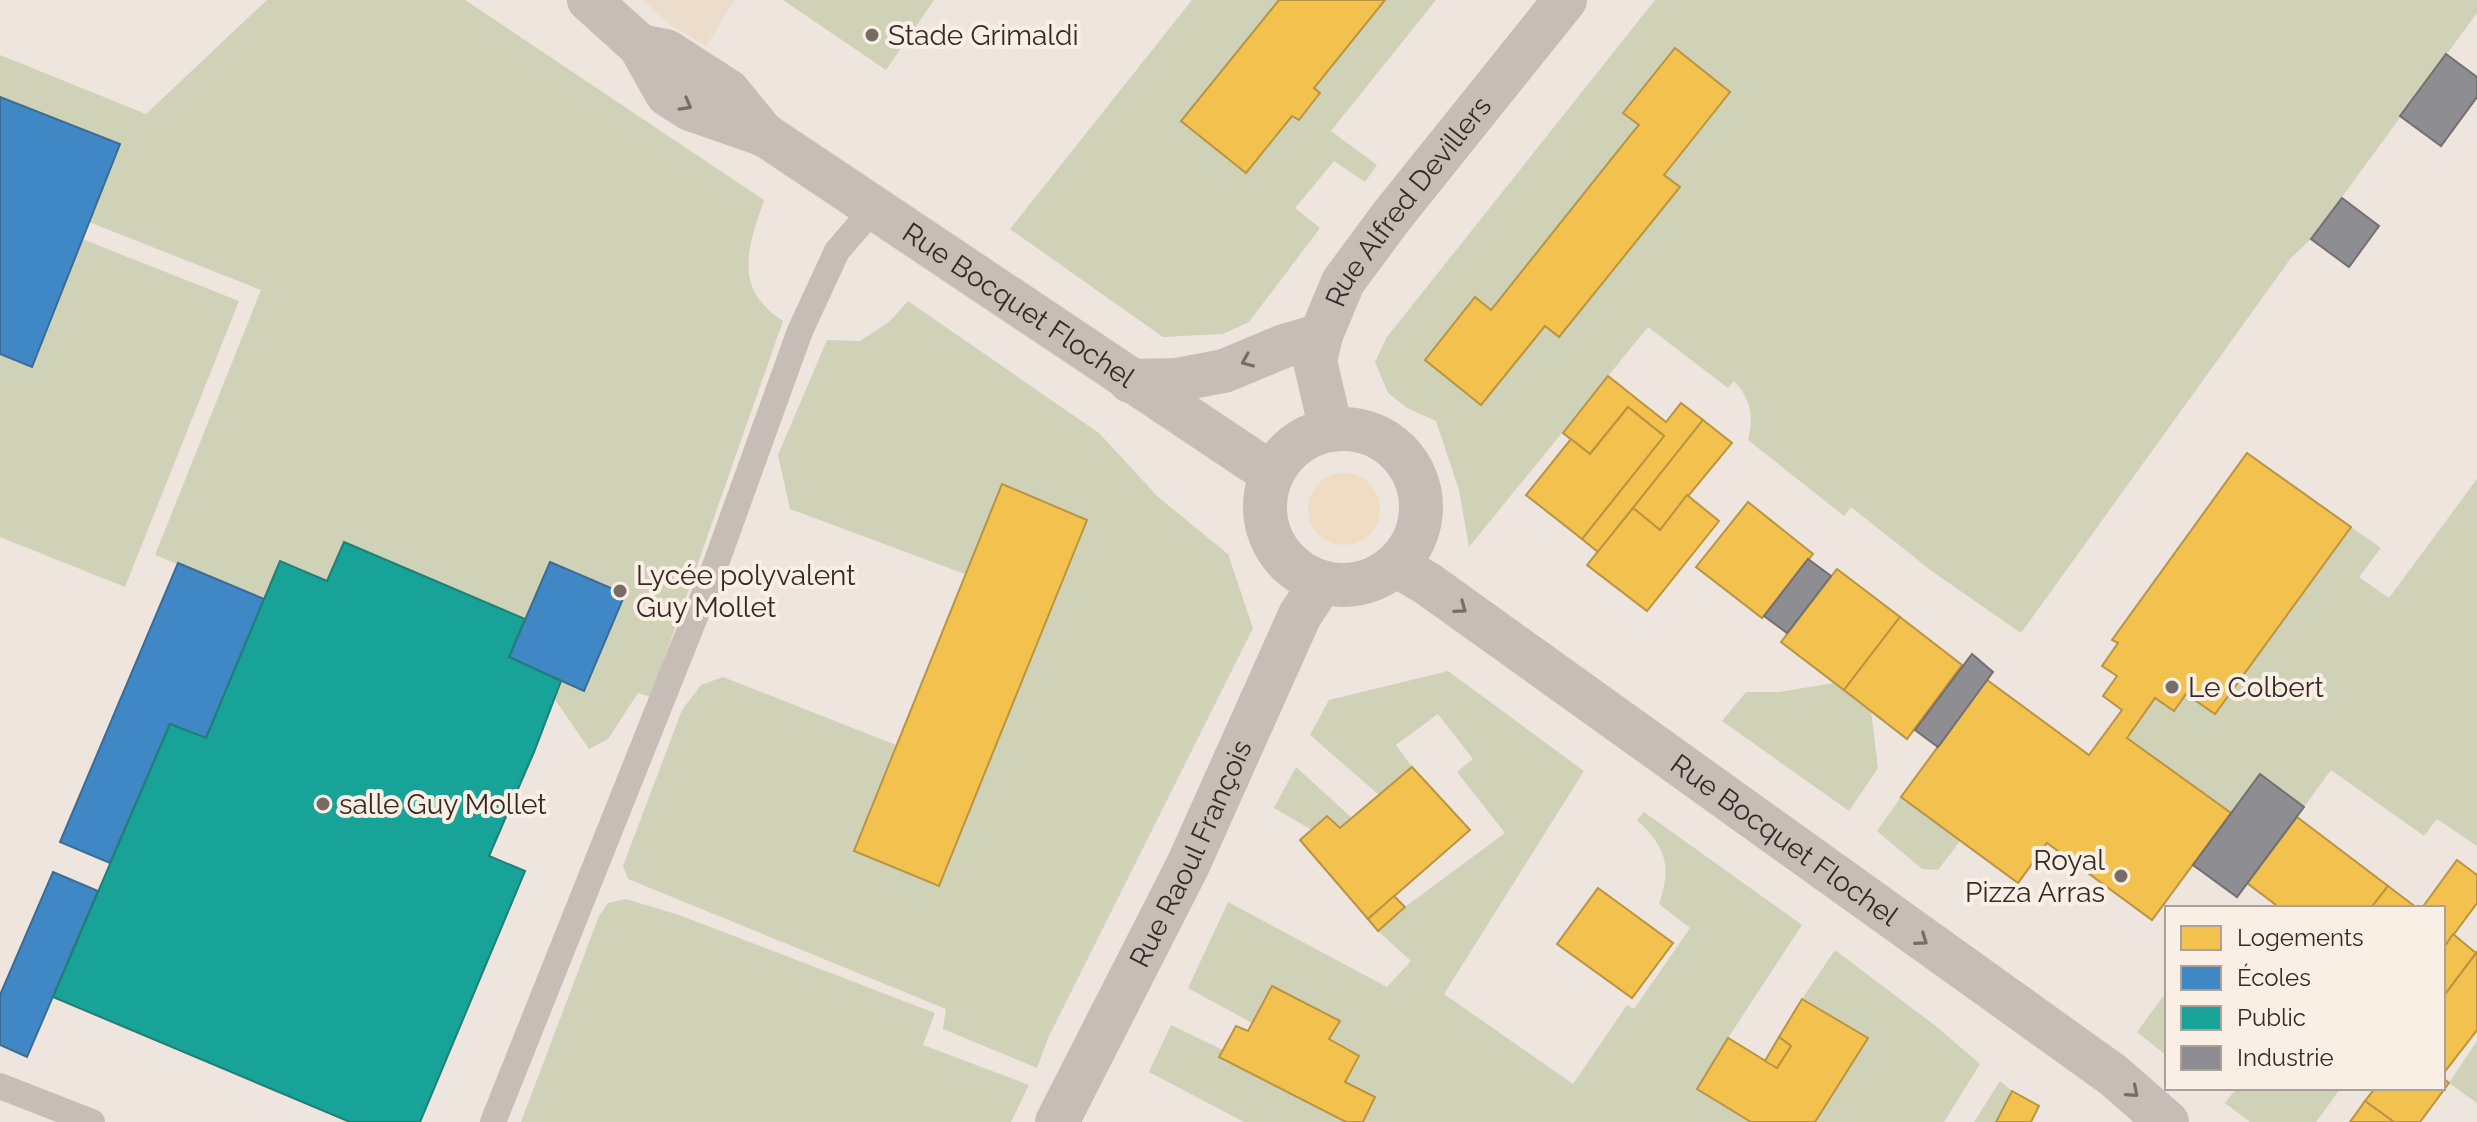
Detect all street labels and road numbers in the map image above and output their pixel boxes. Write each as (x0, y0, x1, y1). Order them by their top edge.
street label: Rue Alfred Devillers (1319, 90, 1498, 311)
street label: Rue Bocquet Flochel (896, 216, 1141, 395)
street label: Rue Raoul François (1123, 735, 1259, 973)
street label: Rue Bocquet Flochel (1664, 747, 1905, 933)

